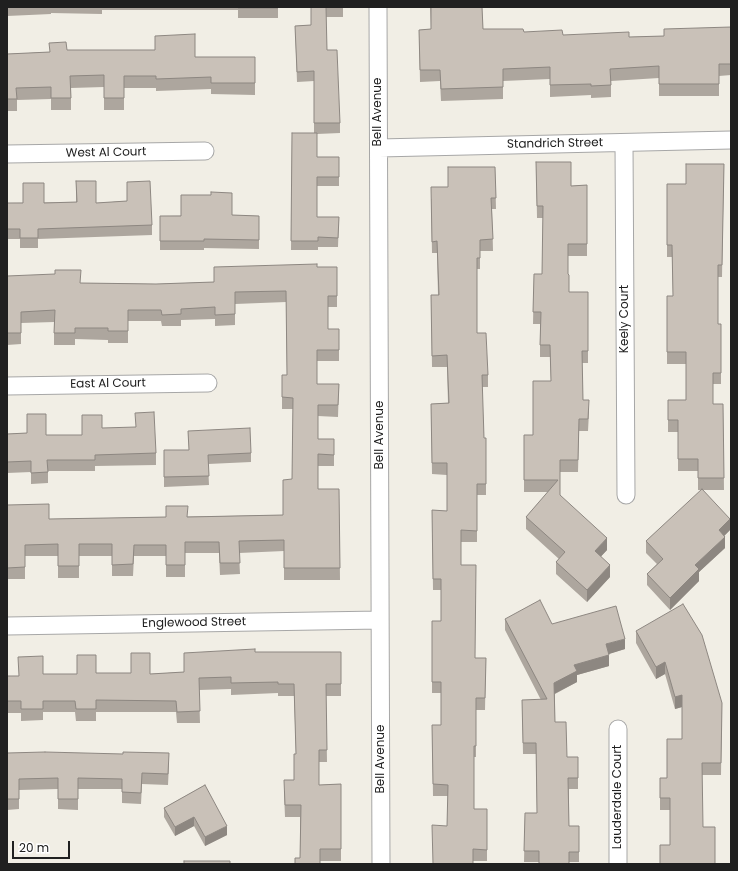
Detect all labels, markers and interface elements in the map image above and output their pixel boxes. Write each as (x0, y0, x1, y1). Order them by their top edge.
street label: Bell Avenue (371, 78, 385, 146)
street label: Standrich Street (507, 136, 603, 152)
street label: West Al Court (66, 145, 146, 161)
street label: Keely Court (618, 285, 632, 353)
street label: East Al Court (70, 376, 146, 392)
street label: Bell Avenue (373, 401, 387, 469)
street label: Englewood Street (142, 615, 246, 631)
street label: Bell Avenue (374, 725, 388, 793)
street label: Lauderdale Court (611, 745, 625, 849)
scale bar (14, 833, 72, 859)
text: 20 m (19, 839, 49, 856)

